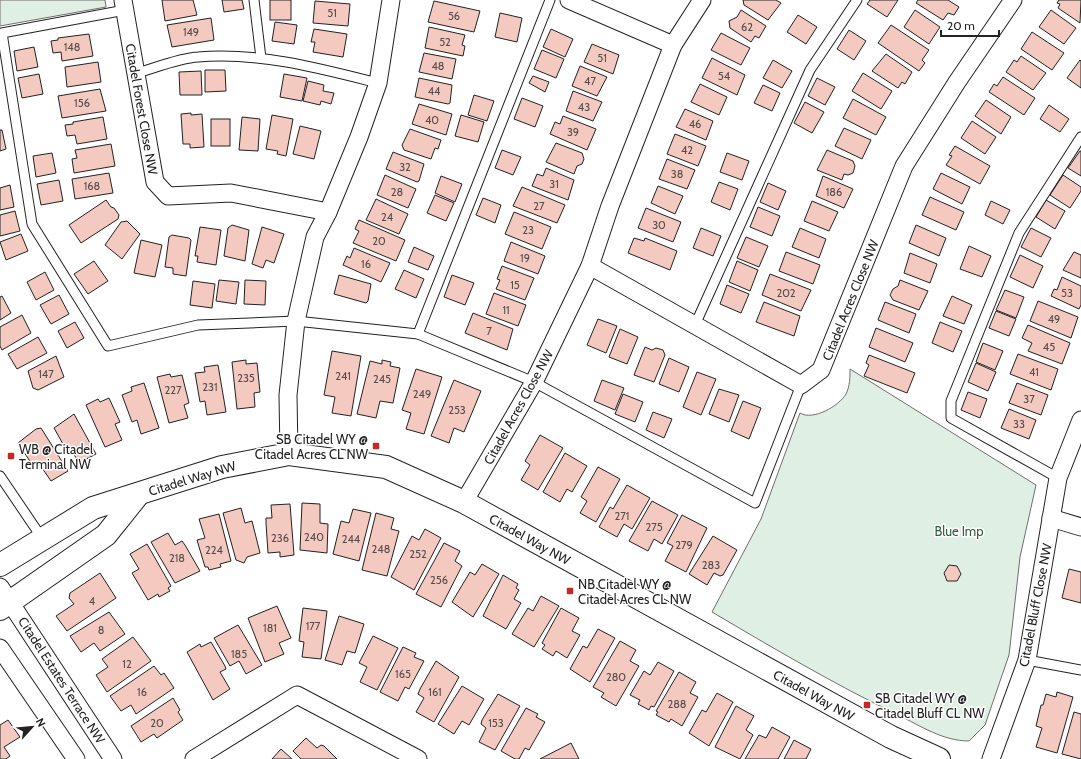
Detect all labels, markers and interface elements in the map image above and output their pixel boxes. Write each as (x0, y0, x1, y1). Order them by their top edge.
house number: 51 (327, 6, 337, 20)
house number: 56 (448, 9, 460, 23)
scale bar (941, 12, 999, 38)
text: 20 m (947, 18, 975, 33)
house number: 62 (741, 20, 753, 34)
house number: 149 (183, 25, 199, 39)
house number: 52 (439, 35, 451, 49)
house number: 148 (64, 40, 80, 54)
street label: Citadel Forest Close NW (123, 42, 162, 177)
house number: 51 (597, 51, 607, 65)
house number: 48 (431, 59, 445, 73)
house number: 54 (718, 69, 731, 83)
house number: 47 (584, 74, 596, 88)
house number: 44 (428, 84, 441, 98)
house number: 156 (74, 96, 90, 110)
house number: 43 (578, 100, 590, 114)
house number: 40 (425, 113, 439, 127)
house number: 46 (689, 117, 701, 131)
house number: 39 (567, 125, 579, 139)
house number: 42 (681, 143, 693, 157)
house number: 32 (399, 160, 411, 174)
house number: 38 (671, 167, 683, 181)
house number: 31 (549, 177, 559, 191)
house number: 168 (84, 179, 100, 193)
house number: 28 (391, 185, 403, 199)
house number: 186 (826, 185, 842, 199)
house number: 27 (533, 199, 545, 213)
house number: 24 (381, 210, 394, 224)
house number: 30 (652, 218, 666, 232)
house number: 23 (522, 223, 534, 237)
house number: 20 (372, 234, 386, 248)
street label: Citadel Acres Close NW (818, 237, 882, 363)
house number: 19 (520, 251, 530, 265)
house number: 16 (361, 257, 371, 271)
house number: 15 (510, 278, 520, 292)
house number: 202 (776, 286, 796, 300)
house number: 53 (1061, 286, 1073, 300)
house number: 11 (502, 303, 510, 317)
house number: 49 (1048, 312, 1060, 326)
house number: 7 (486, 324, 492, 338)
house number: 45 (1043, 340, 1055, 354)
street label: Citadel Acres Close NW (480, 346, 557, 467)
house number: 41 (1029, 365, 1039, 379)
house number: 147 (38, 367, 54, 381)
house number: 241 (335, 369, 351, 383)
house number: 235 (237, 371, 255, 385)
house number: 245 (373, 372, 391, 386)
house number: 231 (202, 380, 218, 394)
house number: 227 (164, 383, 182, 397)
house number: 249 (413, 387, 431, 401)
house number: 37 (1023, 392, 1035, 406)
house number: 253 (448, 403, 466, 417)
house number: 33 (1013, 417, 1025, 431)
place label: SB Citadel WY @ Citadel Acres CL NW (255, 431, 369, 462)
place label: WB @ Citadel Terminal NW (19, 441, 93, 472)
marker: SB Citadel WY @ Citadel Acres CL NW (371, 441, 381, 451)
marker: WB @ Citadel Terminal NW (6, 451, 16, 461)
street label: Citadel Way NW (146, 457, 238, 499)
house number: 271 (615, 509, 629, 523)
street label: Citadel Way NW (487, 510, 574, 568)
house number: 275 (645, 520, 663, 534)
park label: Blue Imp (935, 523, 983, 539)
house number: 240 (304, 530, 324, 544)
house number: 236 (271, 531, 289, 545)
house number: 244 (342, 532, 361, 546)
house number: 279 (675, 538, 693, 552)
street label: Citadel Bluff Close NW (1015, 541, 1055, 668)
house number: 248 (372, 542, 390, 556)
house number: 224 (205, 543, 224, 557)
house number: 252 (409, 547, 427, 561)
house number: 218 (169, 551, 185, 565)
house number: 283 (702, 558, 720, 572)
house number: 256 (430, 573, 448, 587)
place label: NB Citadel WY @ Citadel Acres CL NW (578, 576, 692, 607)
marker: NB Citadel WY @ Citadel Acres CL NW (565, 586, 575, 596)
house number: 4 (89, 594, 96, 608)
street label: Citadel Estates Terrace NW (15, 614, 109, 746)
house number: 177 (306, 619, 321, 633)
house number: 181 (263, 621, 277, 635)
house number: 8 (98, 623, 104, 637)
house number: 185 (231, 647, 247, 661)
house number: 12 (122, 657, 132, 671)
street label: Citadel Way NW (771, 666, 858, 724)
house number: 165 (395, 667, 411, 681)
house number: 280 (606, 670, 626, 684)
house number: 16 (137, 685, 147, 699)
house number: 161 (428, 685, 442, 699)
place label: SB Citadel WY @ Citadel Bluff CL NW (875, 690, 985, 721)
house number: 288 (667, 697, 687, 711)
marker: SB Citadel WY @ Citadel Bluff CL NW (862, 700, 872, 710)
north arrow (12, 707, 52, 747)
house number: 20 (150, 716, 164, 730)
house number: 153 (488, 716, 504, 730)

